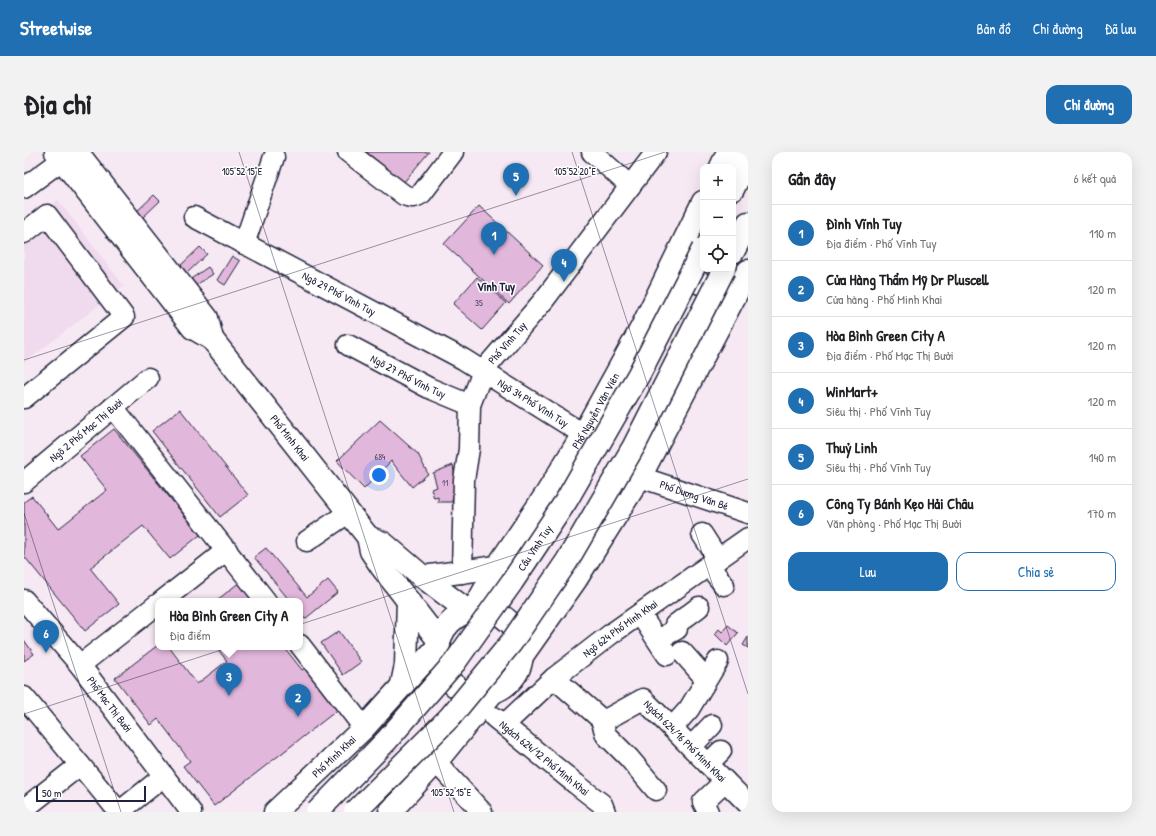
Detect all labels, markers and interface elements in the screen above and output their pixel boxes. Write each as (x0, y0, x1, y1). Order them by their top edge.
text: Streetwise (20, 15, 92, 41)
text: Bản đồ (977, 19, 1011, 38)
text: Chỉ đường (1033, 19, 1083, 38)
text: Đã lưu (1105, 19, 1136, 38)
text: Địa chỉ (24, 85, 92, 123)
button: Chỉ đường (1046, 85, 1132, 124)
pin: 5 (503, 163, 529, 196)
map controls (700, 164, 736, 272)
button: + (700, 164, 736, 200)
text: 105°52'15"E (222, 165, 263, 178)
text: 105°52'20"E (554, 165, 596, 178)
text: Gần đây (788, 167, 836, 190)
text: 6 kết quả (1073, 169, 1116, 187)
button: − (700, 200, 736, 236)
text: Đình Vĩnh Tuy (826, 213, 902, 234)
pin: 1 (481, 222, 507, 255)
text: 1 (799, 224, 803, 242)
text: 110 m (1089, 224, 1116, 242)
text: Địa điểm · Phố Vĩnh Tuy (826, 234, 937, 252)
button: locate (700, 236, 736, 272)
pin: 4 (551, 249, 577, 282)
street label: Ngõ 29 Phố Vĩnh Tuy (300, 268, 379, 319)
text: Cửa Hàng Thẩm Mỹ Dr Pluscell (826, 269, 989, 290)
district label: Vĩnh Tuy (477, 278, 515, 296)
text: 2 (798, 280, 804, 298)
text: 120 m (1088, 280, 1116, 298)
text: Cửa hàng · Phố Minh Khai (826, 290, 942, 308)
house number: 35 (475, 297, 483, 309)
street label: Phố Vĩnh Tuy (485, 318, 530, 367)
text: Hòa Bình Green City A (826, 325, 945, 346)
text: 3 (798, 336, 804, 354)
text: 120 m (1088, 336, 1116, 354)
text: Địa điểm · Phố Mạc Thị Bưởi (826, 346, 954, 364)
street label: Ngõ 27 Phố Vĩnh Tuy (368, 351, 448, 401)
street label: Phố Nguyễn Văn Viên (569, 370, 622, 451)
street label: Ngõ 34 Phố Vĩnh Tuy (495, 375, 572, 431)
text: WinMart+ (826, 381, 878, 402)
text: 4 (799, 392, 803, 410)
text: 120 m (1088, 392, 1116, 410)
street label: Ngõ 2 Phố Mạc Thị Bưởi (46, 395, 126, 465)
text: Siêu thị · Phố Vĩnh Tuy (826, 402, 931, 420)
street label: Phố Minh Khai (267, 412, 313, 464)
text: Thuỷ Linh (826, 437, 877, 458)
text: 5 (798, 448, 804, 466)
text: 140 m (1089, 448, 1116, 466)
house number: 684 (375, 451, 386, 463)
text: Siêu thị · Phố Vĩnh Tuy (826, 458, 931, 476)
your location (369, 465, 389, 485)
house number: 11 (442, 477, 448, 489)
street label: Phố Dương Văn Bé (658, 477, 731, 513)
text: Công Ty Bánh Kẹo Hải Châu (826, 493, 973, 514)
text: 6 (798, 504, 804, 522)
text: 170 m (1087, 504, 1116, 522)
text: Văn phòng · Phố Mạc Thị Bưởi (826, 514, 962, 532)
street label: Cầu Vĩnh Tuy (514, 522, 555, 574)
button: Lưu (788, 552, 948, 591)
button: Chia sẻ (956, 552, 1116, 591)
street label: Ngõ 624 Phố Minh Khai (580, 597, 660, 660)
popup (155, 598, 303, 650)
text: Hòa Bình Green City A (170, 605, 288, 626)
pin: 6 (33, 620, 59, 653)
text: Địa điểm (170, 626, 210, 644)
pin: 3 (216, 663, 242, 696)
street label: Phố Mạc Thị Bưởi (84, 674, 135, 735)
pin: 2 (285, 684, 311, 717)
street label: Ngách 624/16 Phố Minh Khai (641, 697, 729, 785)
street label: Ngách 624/12 Phố Minh Khai (497, 717, 592, 799)
street label: Phố Minh Khai (309, 732, 359, 780)
scale bar (36, 784, 146, 803)
text: 50 m (42, 786, 62, 800)
text: 105°52'15"E (431, 786, 472, 799)

